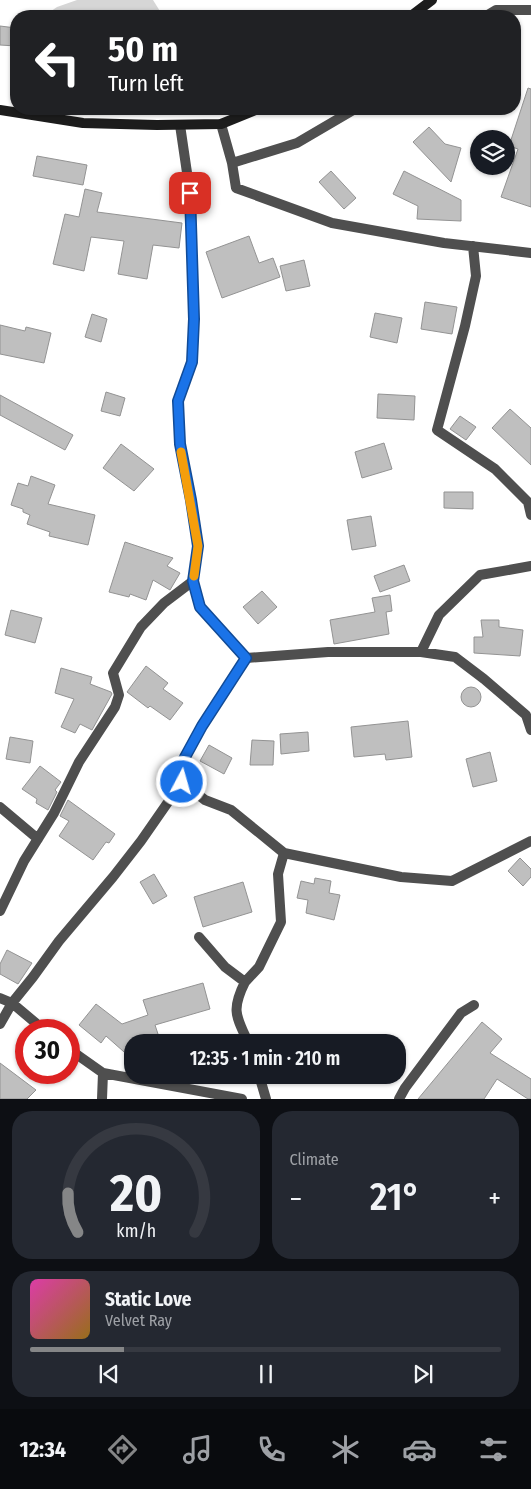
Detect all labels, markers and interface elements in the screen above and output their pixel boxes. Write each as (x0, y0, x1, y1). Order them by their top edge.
text: 50 m (108, 28, 178, 70)
icon: left (25, 30, 90, 95)
text: Turn left (108, 70, 184, 97)
map controls (470, 130, 515, 175)
button: layers (470, 130, 515, 175)
pin (169, 172, 211, 214)
icon: arrive (176, 179, 204, 207)
position arrow (155, 755, 207, 807)
speed limit sign: 30 (15, 1019, 80, 1084)
text: 12:35 · 1 min · 210 m (190, 1047, 340, 1070)
text: Climate (290, 1150, 339, 1169)
text: 20 (109, 1162, 162, 1225)
text: 21° (370, 1174, 420, 1220)
text: − (290, 1182, 302, 1215)
text: + (488, 1182, 501, 1215)
text: km/h (116, 1220, 156, 1242)
text: Static Love (105, 1288, 192, 1311)
text: Velvet Ray (105, 1311, 172, 1330)
icon: previous (95, 1360, 123, 1388)
icon: pause (252, 1360, 280, 1388)
icon: next (409, 1360, 437, 1388)
icon: directions (105, 1432, 140, 1467)
icon: music (180, 1432, 215, 1467)
icon: phone (254, 1432, 289, 1467)
icon: climate (328, 1432, 363, 1467)
icon: car (402, 1432, 437, 1467)
icon: filters (476, 1432, 511, 1467)
text: 12:34 (20, 1436, 66, 1463)

